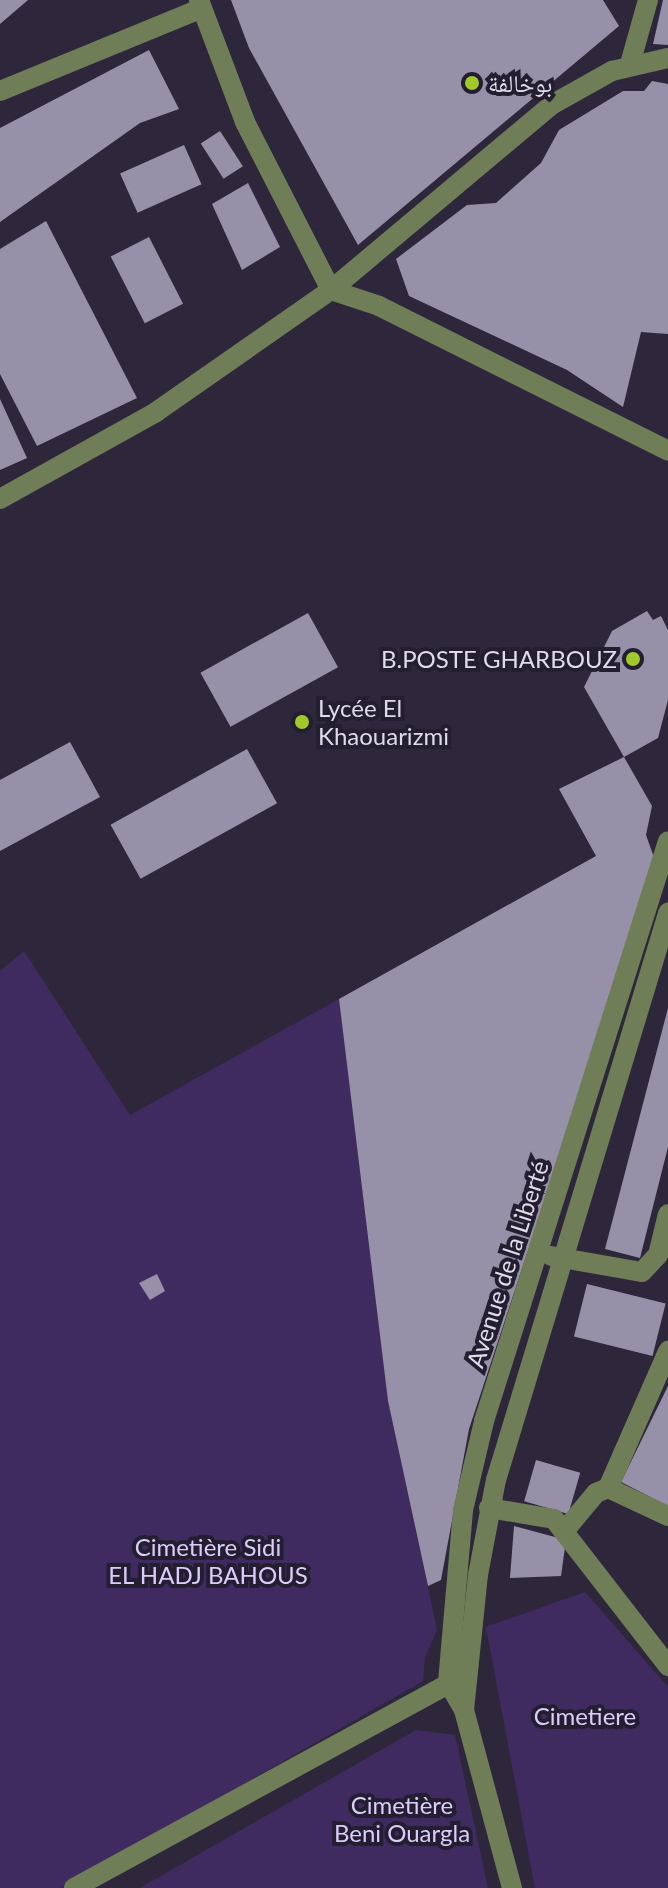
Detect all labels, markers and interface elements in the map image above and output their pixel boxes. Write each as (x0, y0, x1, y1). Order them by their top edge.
place label: بوخالفة (488, 69, 552, 97)
marker: بوخالفة (463, 74, 481, 92)
place label: B.POSTE GHARBOUZ (381, 645, 617, 673)
marker: B.POSTE GHARBOUZ (624, 650, 642, 668)
place label: Lycée El Khaouarizmi (318, 694, 449, 750)
marker: Lycée El Khaouarizmi (293, 713, 311, 731)
street label: Avenue de la Liberté (460, 1157, 554, 1371)
park label: Cimetière Sidi EL HADJ BAHOUS (108, 1533, 308, 1589)
park label: Cimetiere (534, 1702, 636, 1730)
park label: Cimetière Beni Ouargla (334, 1791, 470, 1847)

